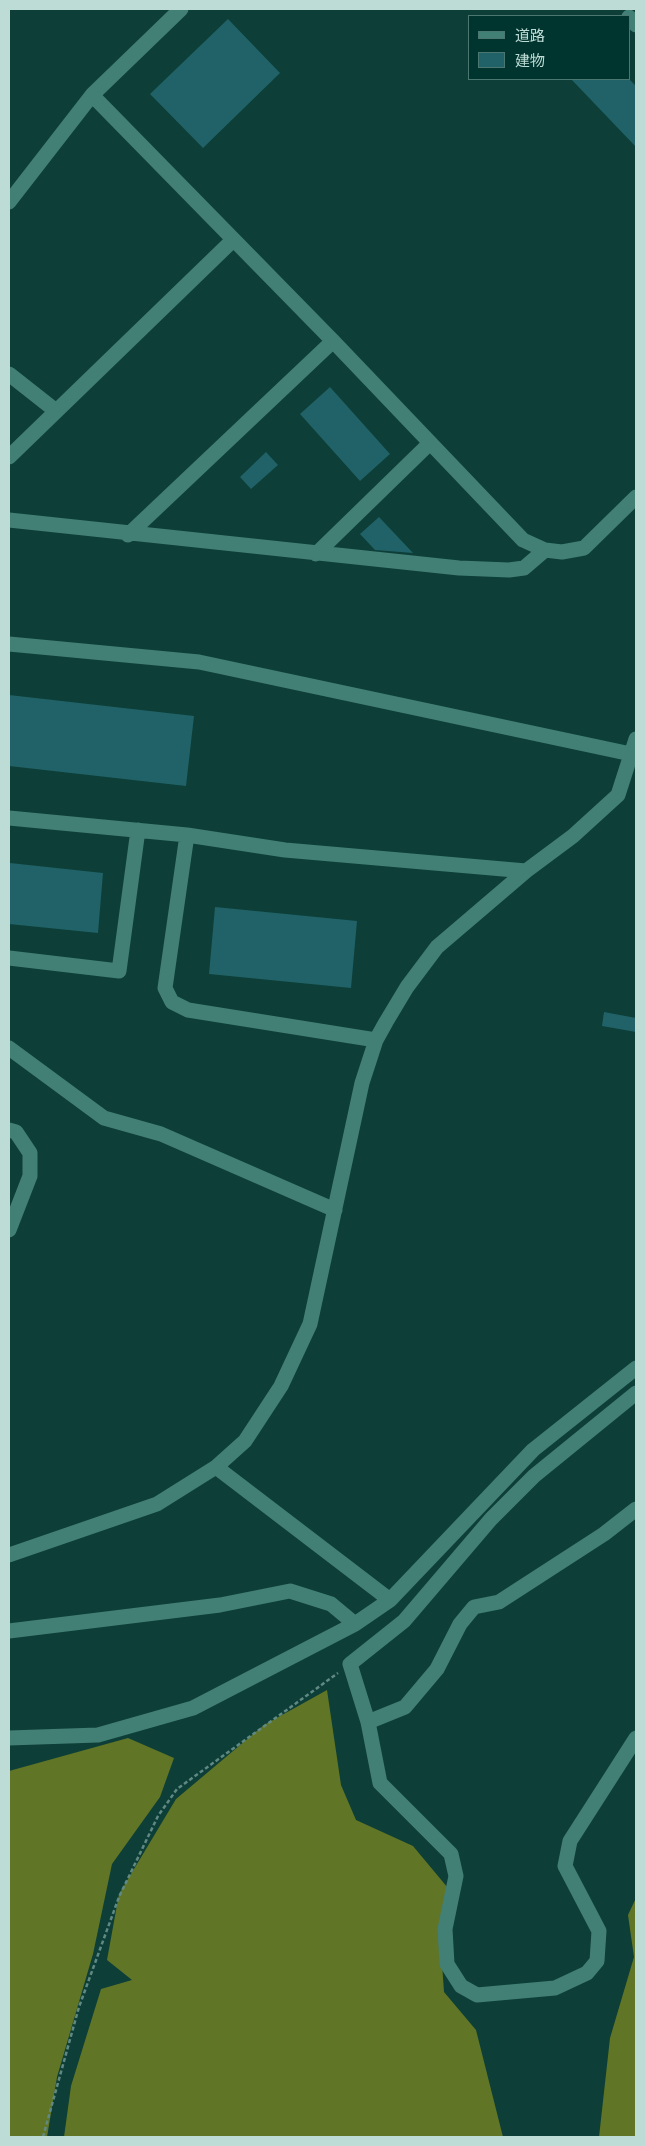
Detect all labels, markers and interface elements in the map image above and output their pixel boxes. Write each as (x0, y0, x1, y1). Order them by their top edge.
legend (468, 15, 630, 80)
text: 道路 (515, 26, 545, 45)
text: 建物 (515, 51, 545, 70)

